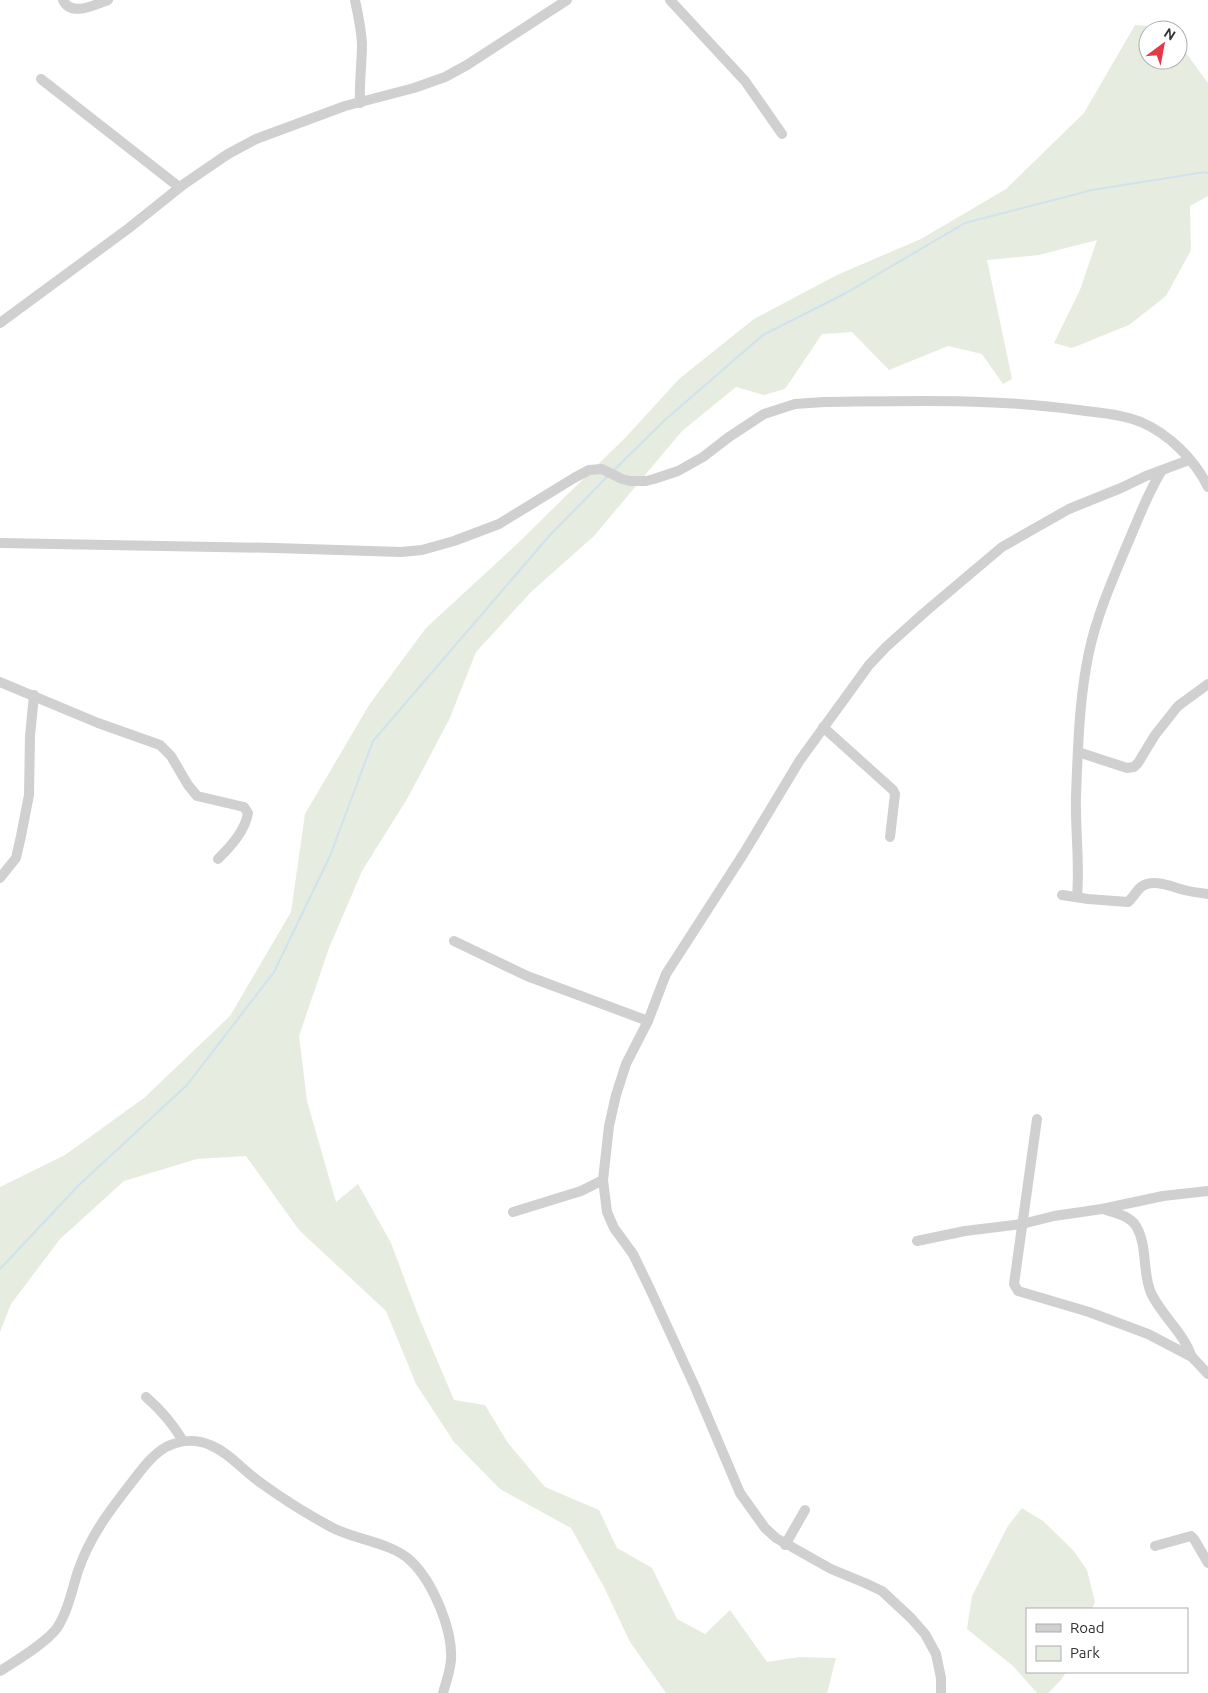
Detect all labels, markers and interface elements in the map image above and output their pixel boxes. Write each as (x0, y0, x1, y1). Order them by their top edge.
north arrow (1138, 20, 1188, 70)
text: N (1161, 24, 1179, 44)
legend (1026, 1608, 1188, 1673)
text: Road (1070, 1619, 1105, 1636)
text: Park (1070, 1644, 1100, 1661)

